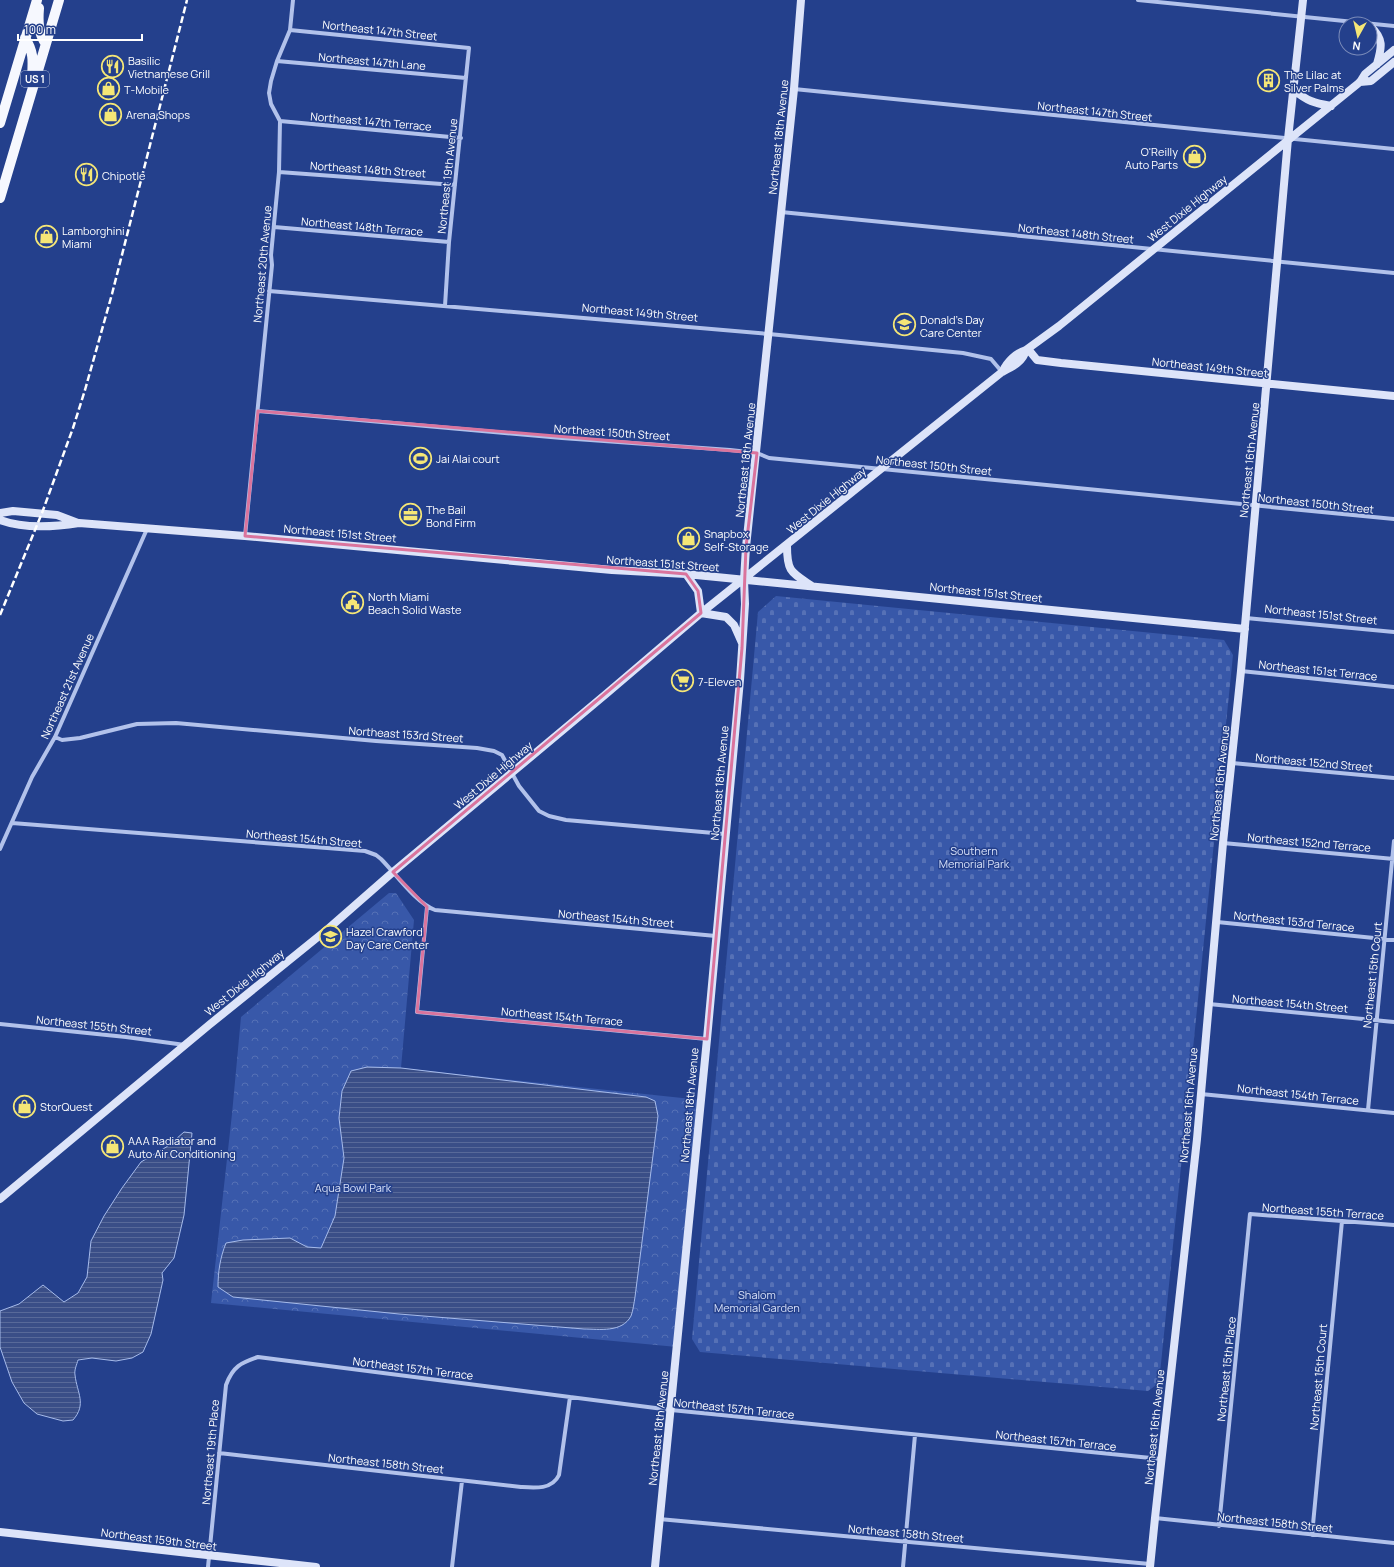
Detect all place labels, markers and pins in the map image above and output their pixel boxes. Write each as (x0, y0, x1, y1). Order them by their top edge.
restaurant icon: Basilic Vietnamese Grill (100, 53, 126, 79)
place label: Basilic Vietnamese Grill (128, 53, 210, 81)
building icon: The Lilac at Silver Palms (1255, 67, 1281, 93)
place label: The Lilac at Silver Palms (1284, 67, 1344, 95)
shop icon: T-Mobile (95, 76, 121, 102)
place label: T-Mobile (124, 82, 170, 97)
shop icon: Arena Shops (97, 101, 123, 127)
place label: Arena Shops (126, 107, 190, 122)
place label: O'Reilly Auto Parts (1125, 144, 1178, 172)
shop icon: O'Reilly Auto Parts (1181, 144, 1207, 170)
restaurant icon: Chipotle (74, 162, 100, 188)
place label: Chipotle (102, 168, 146, 183)
shop icon: Lamborghini Miami (34, 223, 60, 249)
place label: Lamborghini Miami (62, 223, 125, 251)
school or university icon: Donald's Day Care Center (892, 312, 918, 338)
place label: Donald's Day Care Center (920, 312, 984, 340)
sports icon: Jai Alai court (407, 445, 433, 471)
place label: Jai Alai court (436, 451, 500, 466)
office icon: The Bail Bond Firm (398, 502, 424, 528)
place label: The Bail Bond Firm (426, 502, 476, 530)
shop icon: Snapbox Self-Storage (676, 526, 702, 552)
place label: Snapbox Self-Storage (704, 526, 769, 554)
public building icon: North Miami Beach Solid Waste (339, 589, 365, 615)
place label: North Miami Beach Solid Waste (368, 589, 462, 617)
supermarket icon: 7-Eleven (670, 668, 696, 694)
place label: 7-Eleven (698, 674, 741, 689)
school or university icon: Hazel Crawford Day Care Center (318, 924, 344, 950)
place label: Hazel Crawford Day Care Center (346, 924, 429, 952)
shop icon: StorQuest (11, 1093, 37, 1119)
place label: StorQuest (40, 1099, 93, 1114)
shop icon: AAA Radiator and Auto Air Conditioning (99, 1133, 125, 1159)
place label: AAA Radiator and Auto Air Conditioning (128, 1133, 236, 1161)

